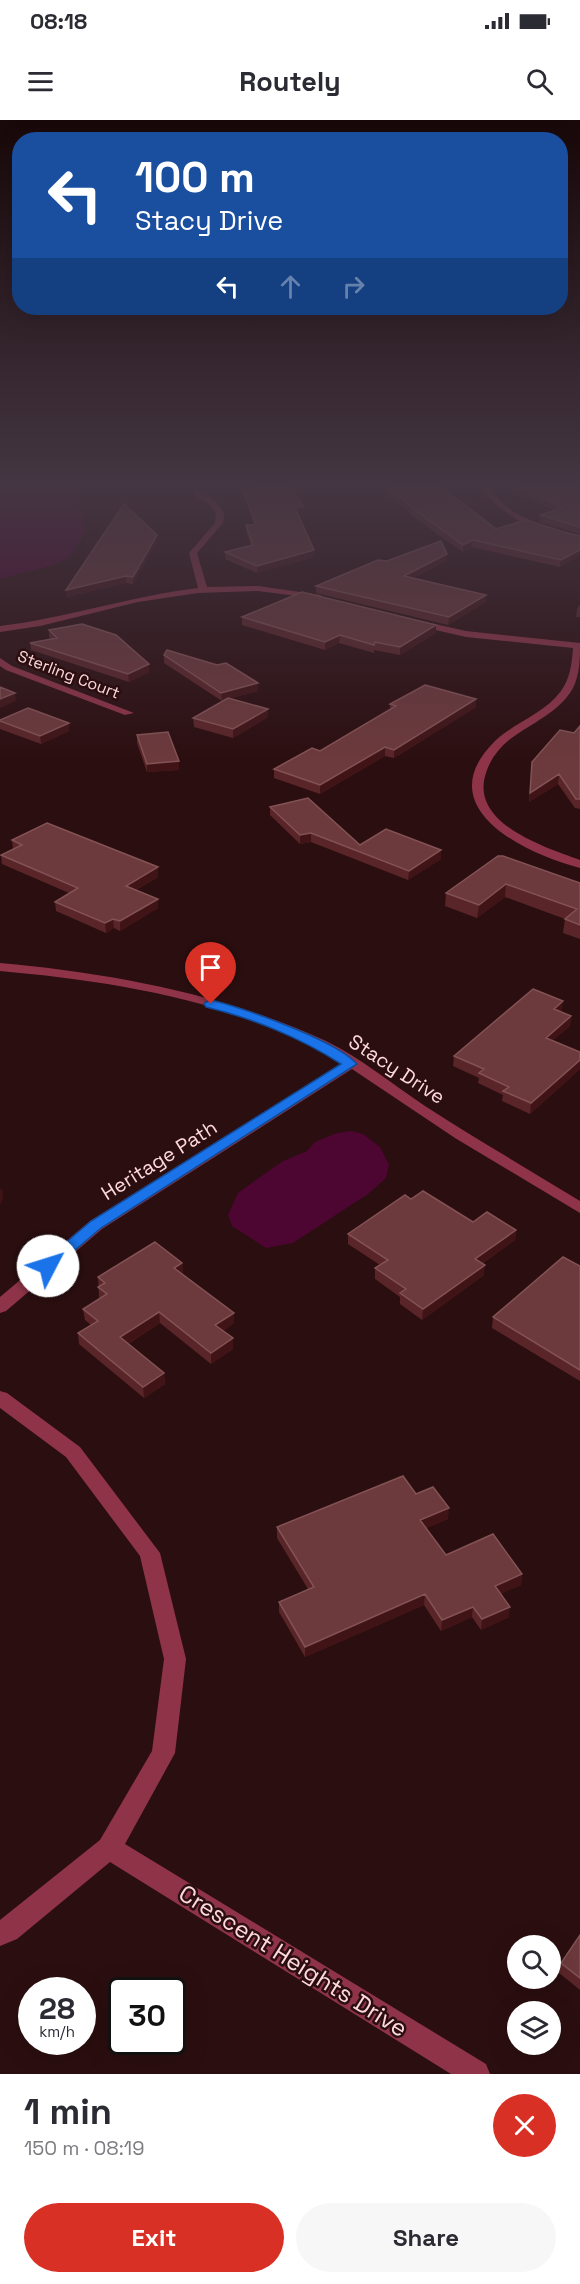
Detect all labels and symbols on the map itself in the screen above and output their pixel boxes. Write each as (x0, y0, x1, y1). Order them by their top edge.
street label: Sterling Court (15, 645, 123, 704)
pin (185, 942, 236, 1004)
street label: Stacy Drive (344, 1028, 450, 1110)
street label: Heritage Path (96, 1114, 222, 1206)
position arrow (16, 1234, 80, 1298)
street label: Crescent Heights Drive (173, 1877, 413, 2044)
speed limit sign: 30 (108, 1977, 186, 2055)

